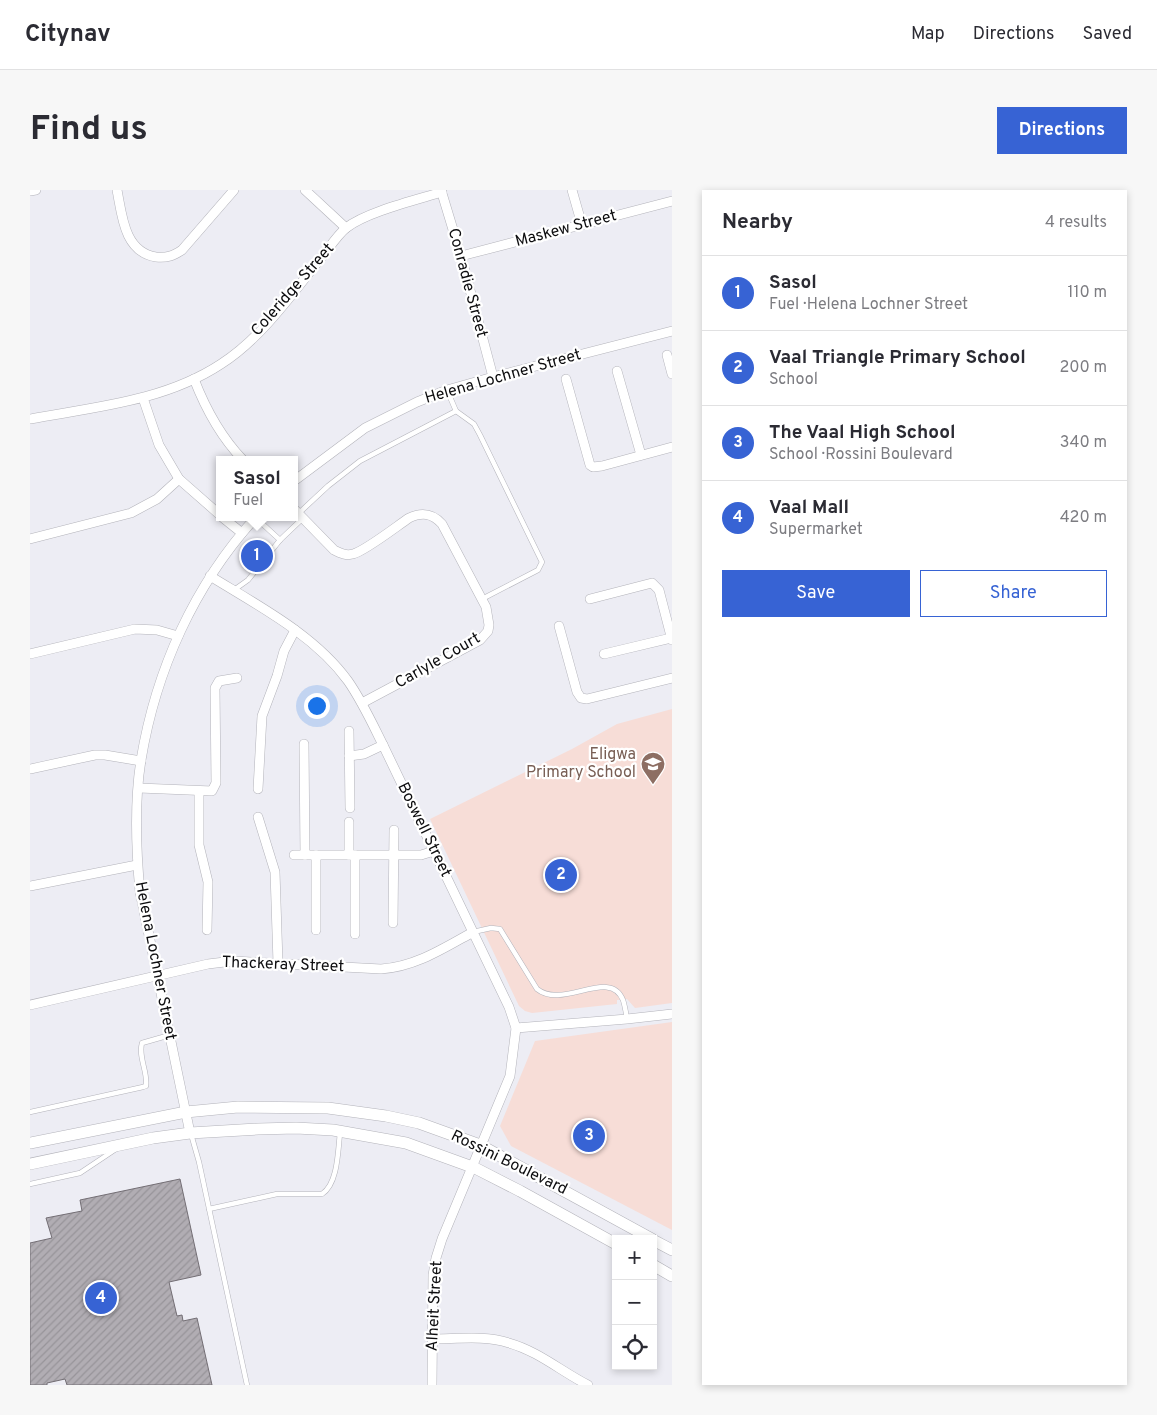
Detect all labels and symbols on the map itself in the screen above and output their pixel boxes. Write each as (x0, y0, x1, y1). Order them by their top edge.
street label: Maskew Street (513, 206, 619, 252)
street label: Conradie Street (443, 226, 491, 340)
street label: Coleridge Street (247, 239, 339, 341)
street label: Helena Lochner Street (423, 345, 583, 409)
pin: 1 (241, 537, 273, 575)
street label: Carlyle Court (392, 629, 484, 693)
your location (304, 693, 330, 719)
place label: Eligwa Primary School (526, 745, 636, 783)
school or university icon: Eligwa Primary School (640, 751, 666, 785)
street label: Boswell Street (392, 779, 456, 881)
pin: 2 (545, 856, 577, 894)
street label: Helena Lochner Street (130, 880, 180, 1042)
street label: Thackeray Street (221, 953, 345, 977)
pin: 3 (573, 1117, 605, 1155)
street label: Rossini Boulevard (447, 1126, 571, 1200)
street label: Alheit Street (423, 1260, 447, 1352)
pin: 4 (85, 1279, 117, 1317)

